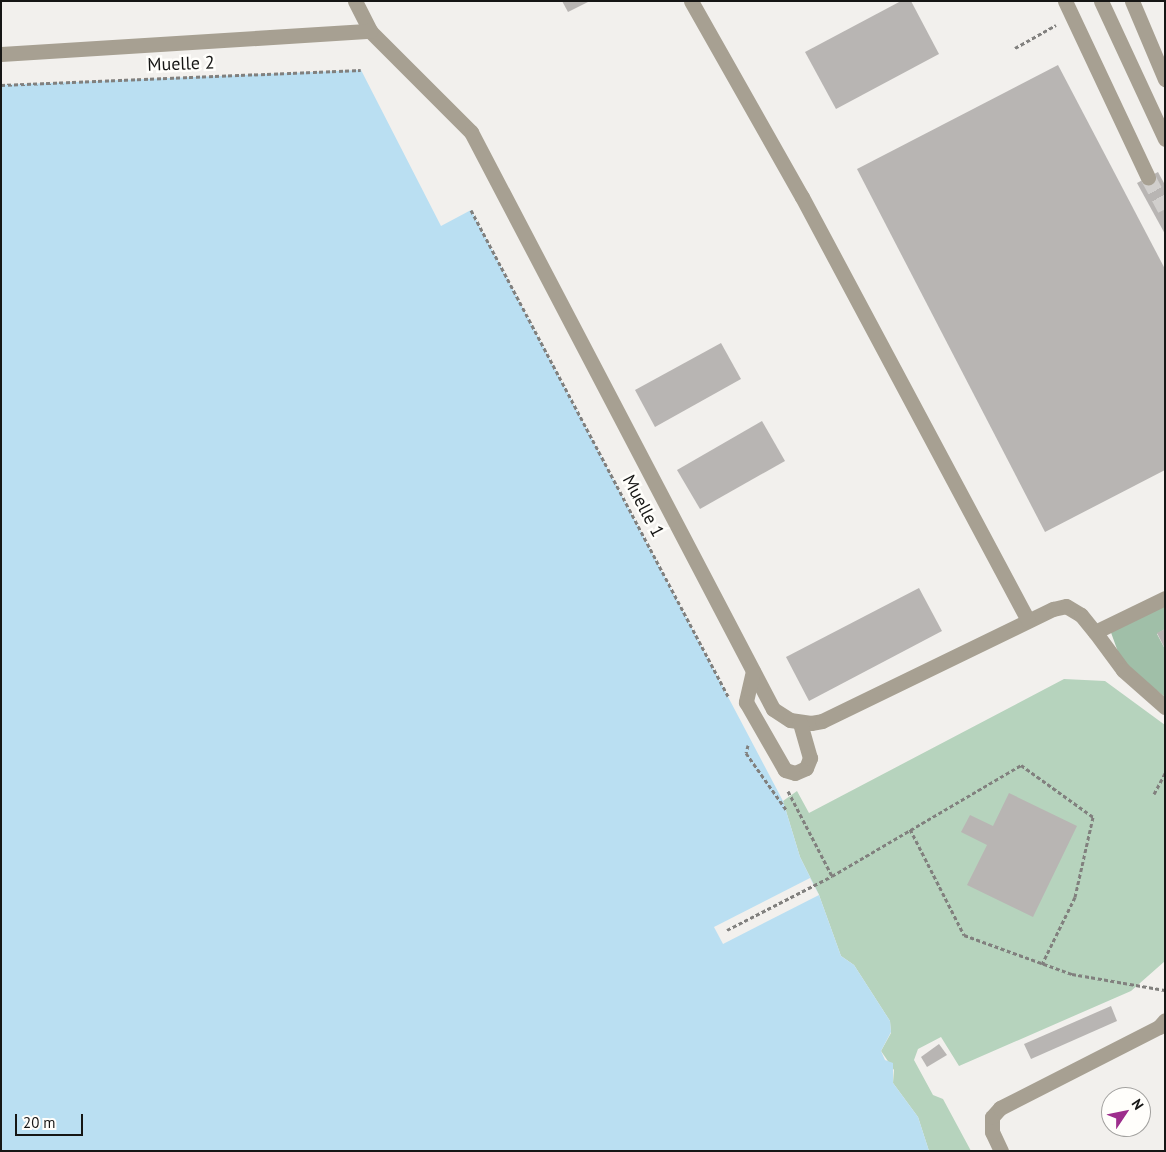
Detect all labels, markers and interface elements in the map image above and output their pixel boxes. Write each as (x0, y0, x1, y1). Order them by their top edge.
street label: Muelle 2 (147, 52, 215, 76)
street label: Muelle 1 (618, 471, 668, 541)
north arrow (1101, 1087, 1151, 1137)
text: N (1128, 1095, 1148, 1113)
scale bar (18, 1104, 85, 1136)
text: 20 m (23, 1113, 56, 1132)

